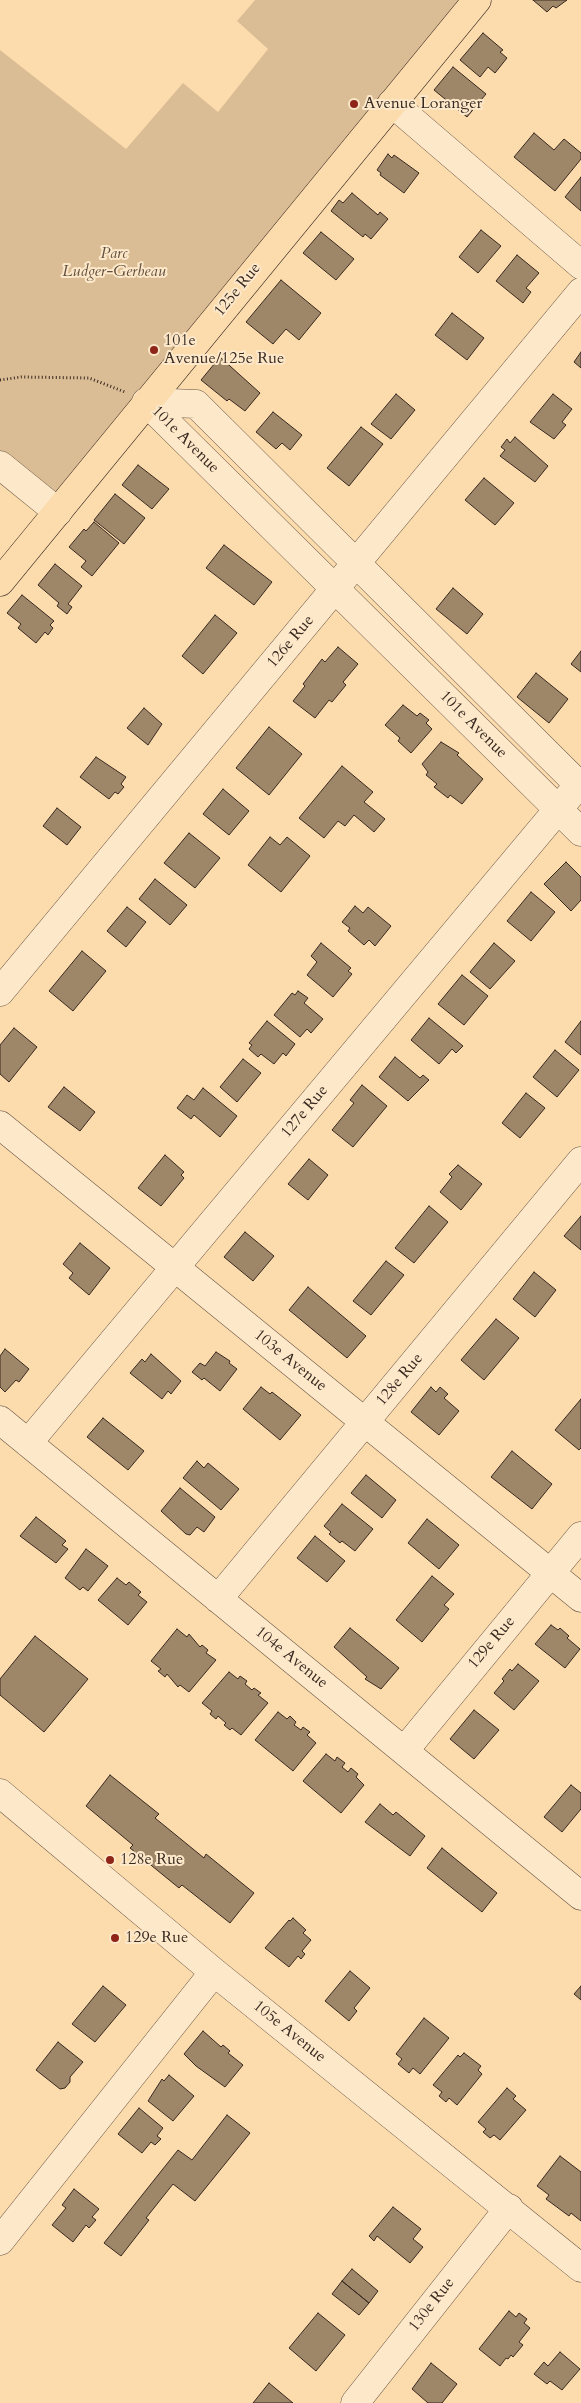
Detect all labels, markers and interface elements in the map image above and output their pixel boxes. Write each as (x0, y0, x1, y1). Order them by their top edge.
place label: Avenue Loranger (364, 94, 482, 114)
marker: Avenue Loranger (348, 98, 360, 110)
park label: Parc Ludger-Gerbeau (62, 244, 166, 282)
street label: 125e Rue (211, 259, 265, 321)
place label: 101e Avenue/125e Rue (164, 331, 284, 369)
marker: 101e Avenue/125e Rue (148, 344, 160, 356)
street label: 101e Avenue (147, 402, 223, 478)
street label: 126e Rue (263, 612, 319, 672)
street label: 101e Avenue (435, 687, 511, 763)
street label: 127e Rue (277, 1082, 333, 1142)
street label: 103e Avenue (250, 1326, 330, 1396)
street label: 128e Rue (372, 1350, 428, 1410)
street label: 129e Rue (464, 1613, 520, 1673)
street label: 104e Avenue (251, 1623, 331, 1693)
place label: 128e Rue (120, 1850, 183, 1870)
marker: 128e Rue (104, 1854, 116, 1866)
place label: 129e Rue (125, 1928, 188, 1948)
marker: 129e Rue (109, 1932, 121, 1944)
street label: 105e Avenue (249, 1997, 329, 2067)
street label: 130e Rue (405, 2274, 459, 2336)

